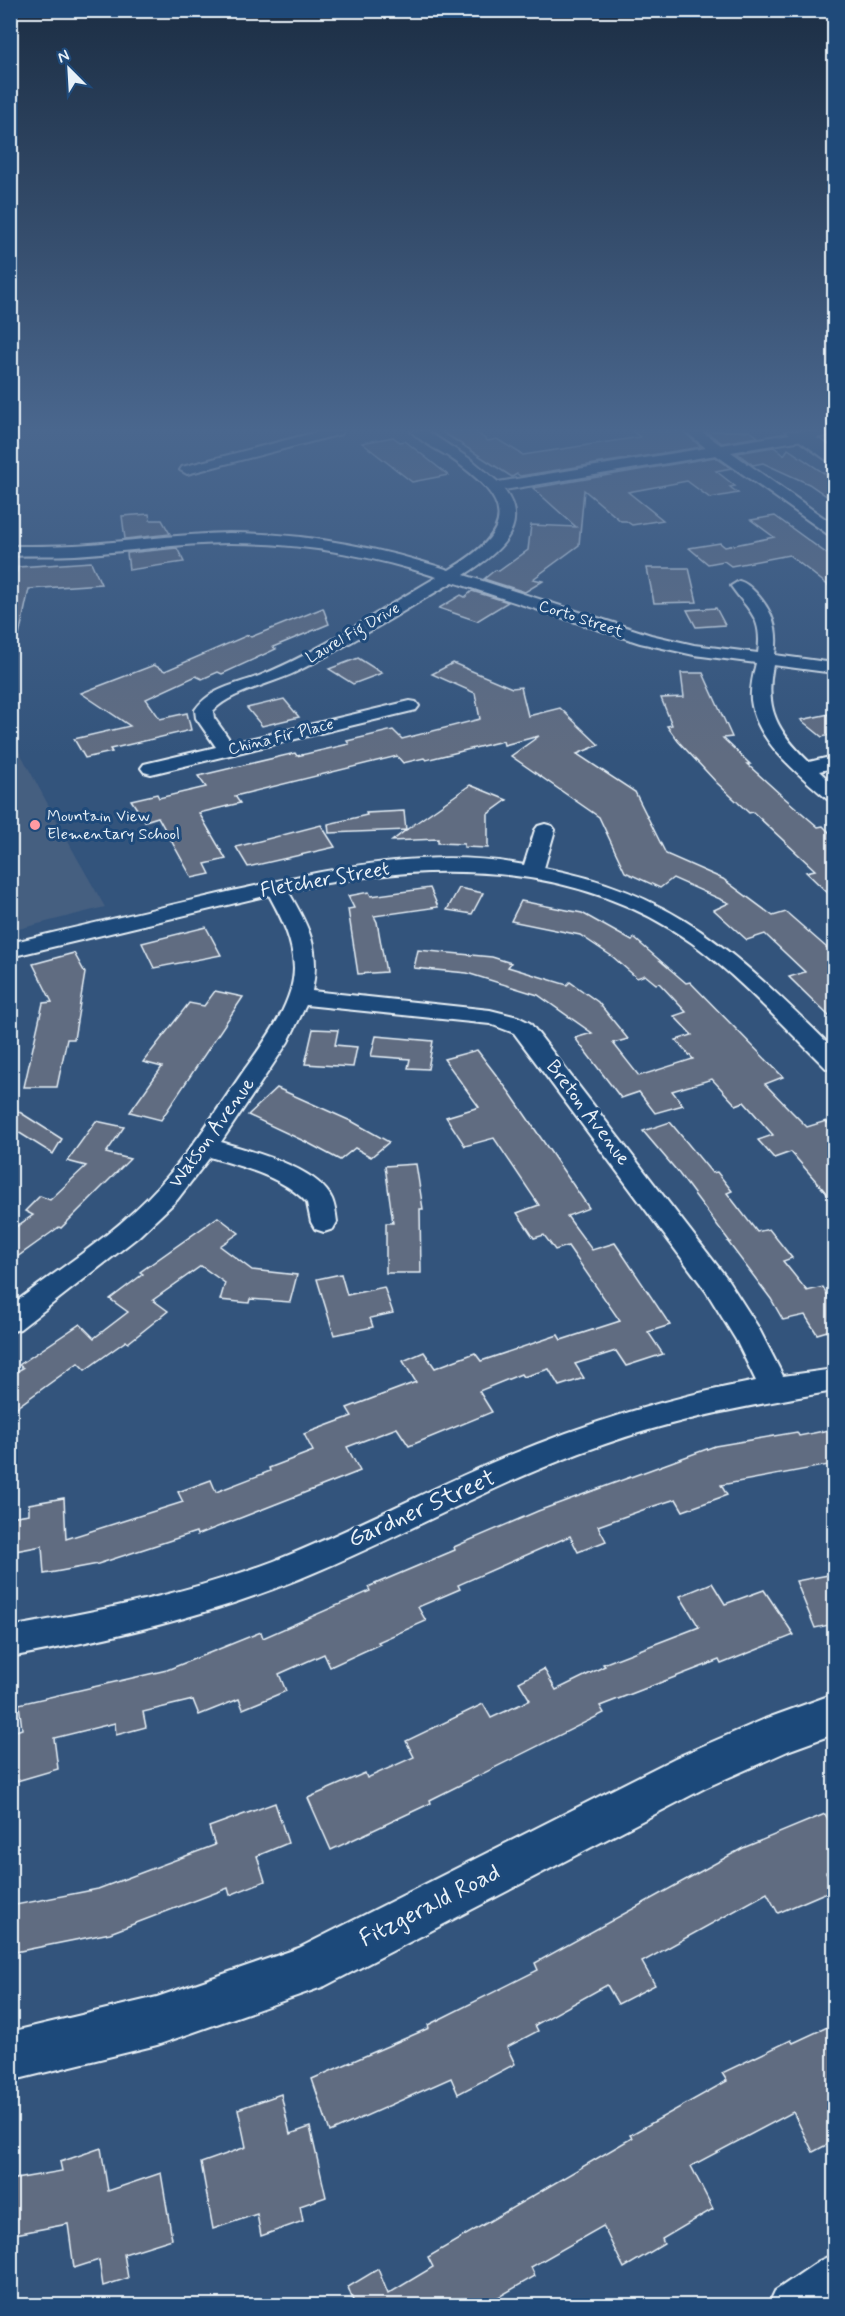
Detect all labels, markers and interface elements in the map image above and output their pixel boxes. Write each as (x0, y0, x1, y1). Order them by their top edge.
north arrow (39, 39, 99, 99)
text: N (54, 45, 73, 68)
street label: Corto Street (536, 595, 627, 643)
street label: Laurel Fig Drive (302, 598, 404, 669)
street label: China Fir Place (226, 714, 336, 760)
place label: Mountain View Elementary School (47, 806, 180, 845)
marker: Mountain View Elementary School (28, 818, 42, 832)
street label: Fletcher Street (258, 855, 392, 905)
street label: Breton Avenue (539, 1055, 637, 1171)
street label: Watson Avenue (163, 1072, 261, 1194)
street label: Gardner Street (343, 1463, 501, 1555)
street label: Fitzgerald Road (354, 1857, 506, 1955)

